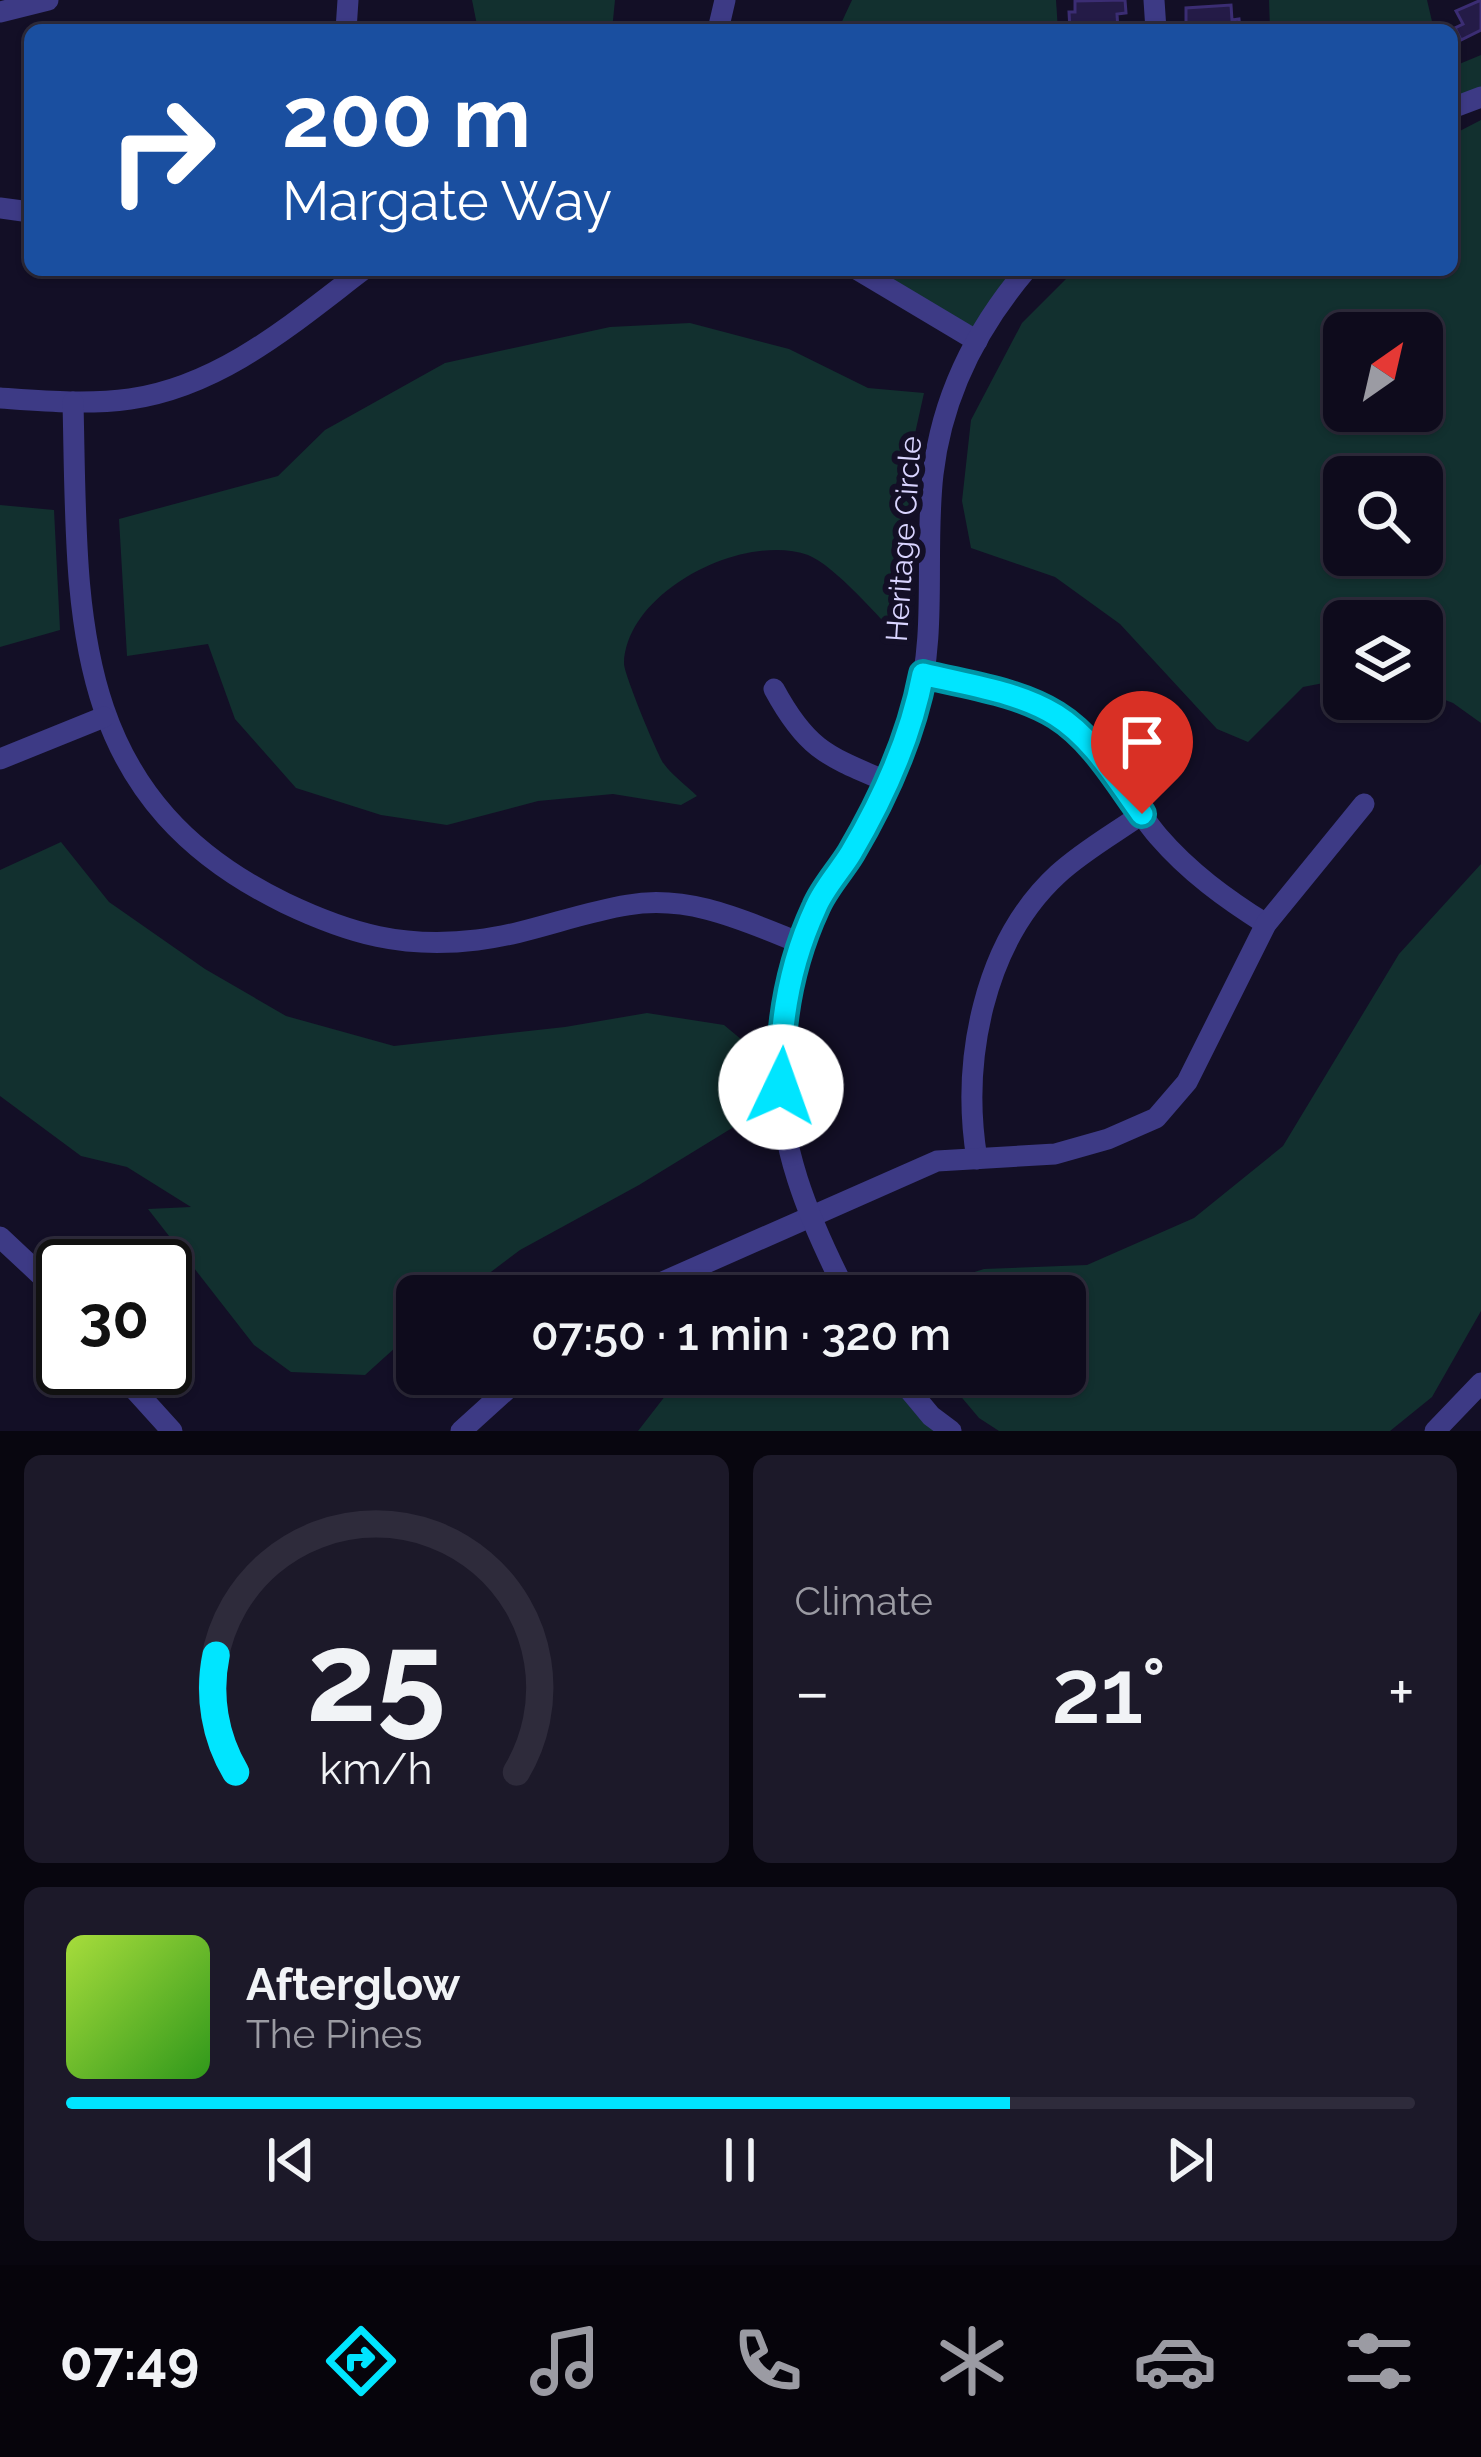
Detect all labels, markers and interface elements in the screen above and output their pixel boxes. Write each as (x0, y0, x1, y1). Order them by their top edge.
text: 200 m (282, 68, 531, 167)
icon: right (84, 72, 240, 228)
text: Margate Way (282, 169, 612, 233)
north arrow (1323, 312, 1443, 432)
map controls (1323, 312, 1443, 720)
street label: Heritage Circle (879, 435, 928, 643)
button: search (1323, 456, 1443, 576)
button: layers (1323, 600, 1443, 720)
pin (1091, 691, 1193, 814)
icon: arrive (1109, 709, 1175, 775)
position arrow (718, 1024, 844, 1150)
speed limit sign: 30 (36, 1239, 192, 1395)
text: 07:50 · 1 min · 320 m (531, 1308, 951, 1361)
text: Climate (795, 1578, 933, 1624)
text: 25 (306, 1604, 446, 1750)
text: 21° (1051, 1638, 1166, 1744)
text: − (795, 1653, 830, 1730)
text: + (1388, 1653, 1415, 1730)
text: km/h (320, 1744, 433, 1794)
text: Afterglow (246, 1958, 460, 2011)
text: The Pines (246, 2011, 423, 2057)
icon: previous (258, 2127, 324, 2193)
icon: pause (707, 2127, 773, 2193)
icon: next (1157, 2127, 1223, 2193)
icon: directions (319, 2319, 403, 2403)
icon: music (523, 2319, 607, 2403)
icon: phone (726, 2319, 810, 2403)
icon: climate (930, 2319, 1014, 2403)
icon: car (1133, 2319, 1217, 2403)
icon: filters (1337, 2319, 1421, 2403)
text: 07:49 (60, 2329, 199, 2393)

